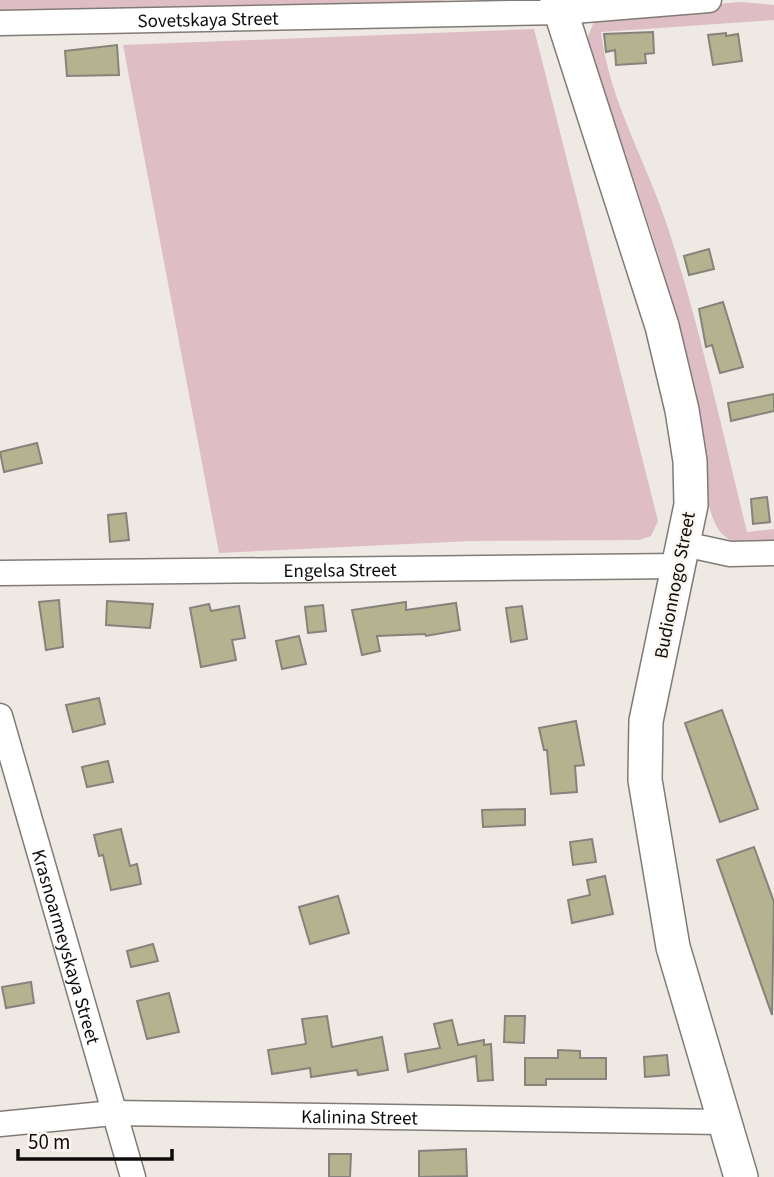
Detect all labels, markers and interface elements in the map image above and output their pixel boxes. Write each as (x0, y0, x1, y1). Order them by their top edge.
street label: Sovetskaya Street (137, 6, 279, 35)
street label: Budionnogo Street (648, 509, 703, 661)
street label: Engelsa Street (283, 557, 397, 585)
street label: Krasnoarmeyskaya Street (24, 846, 106, 1048)
street label: Kalinina Street (301, 1104, 419, 1133)
scale bar (18, 1118, 172, 1162)
text: 50 m (28, 1127, 70, 1157)

